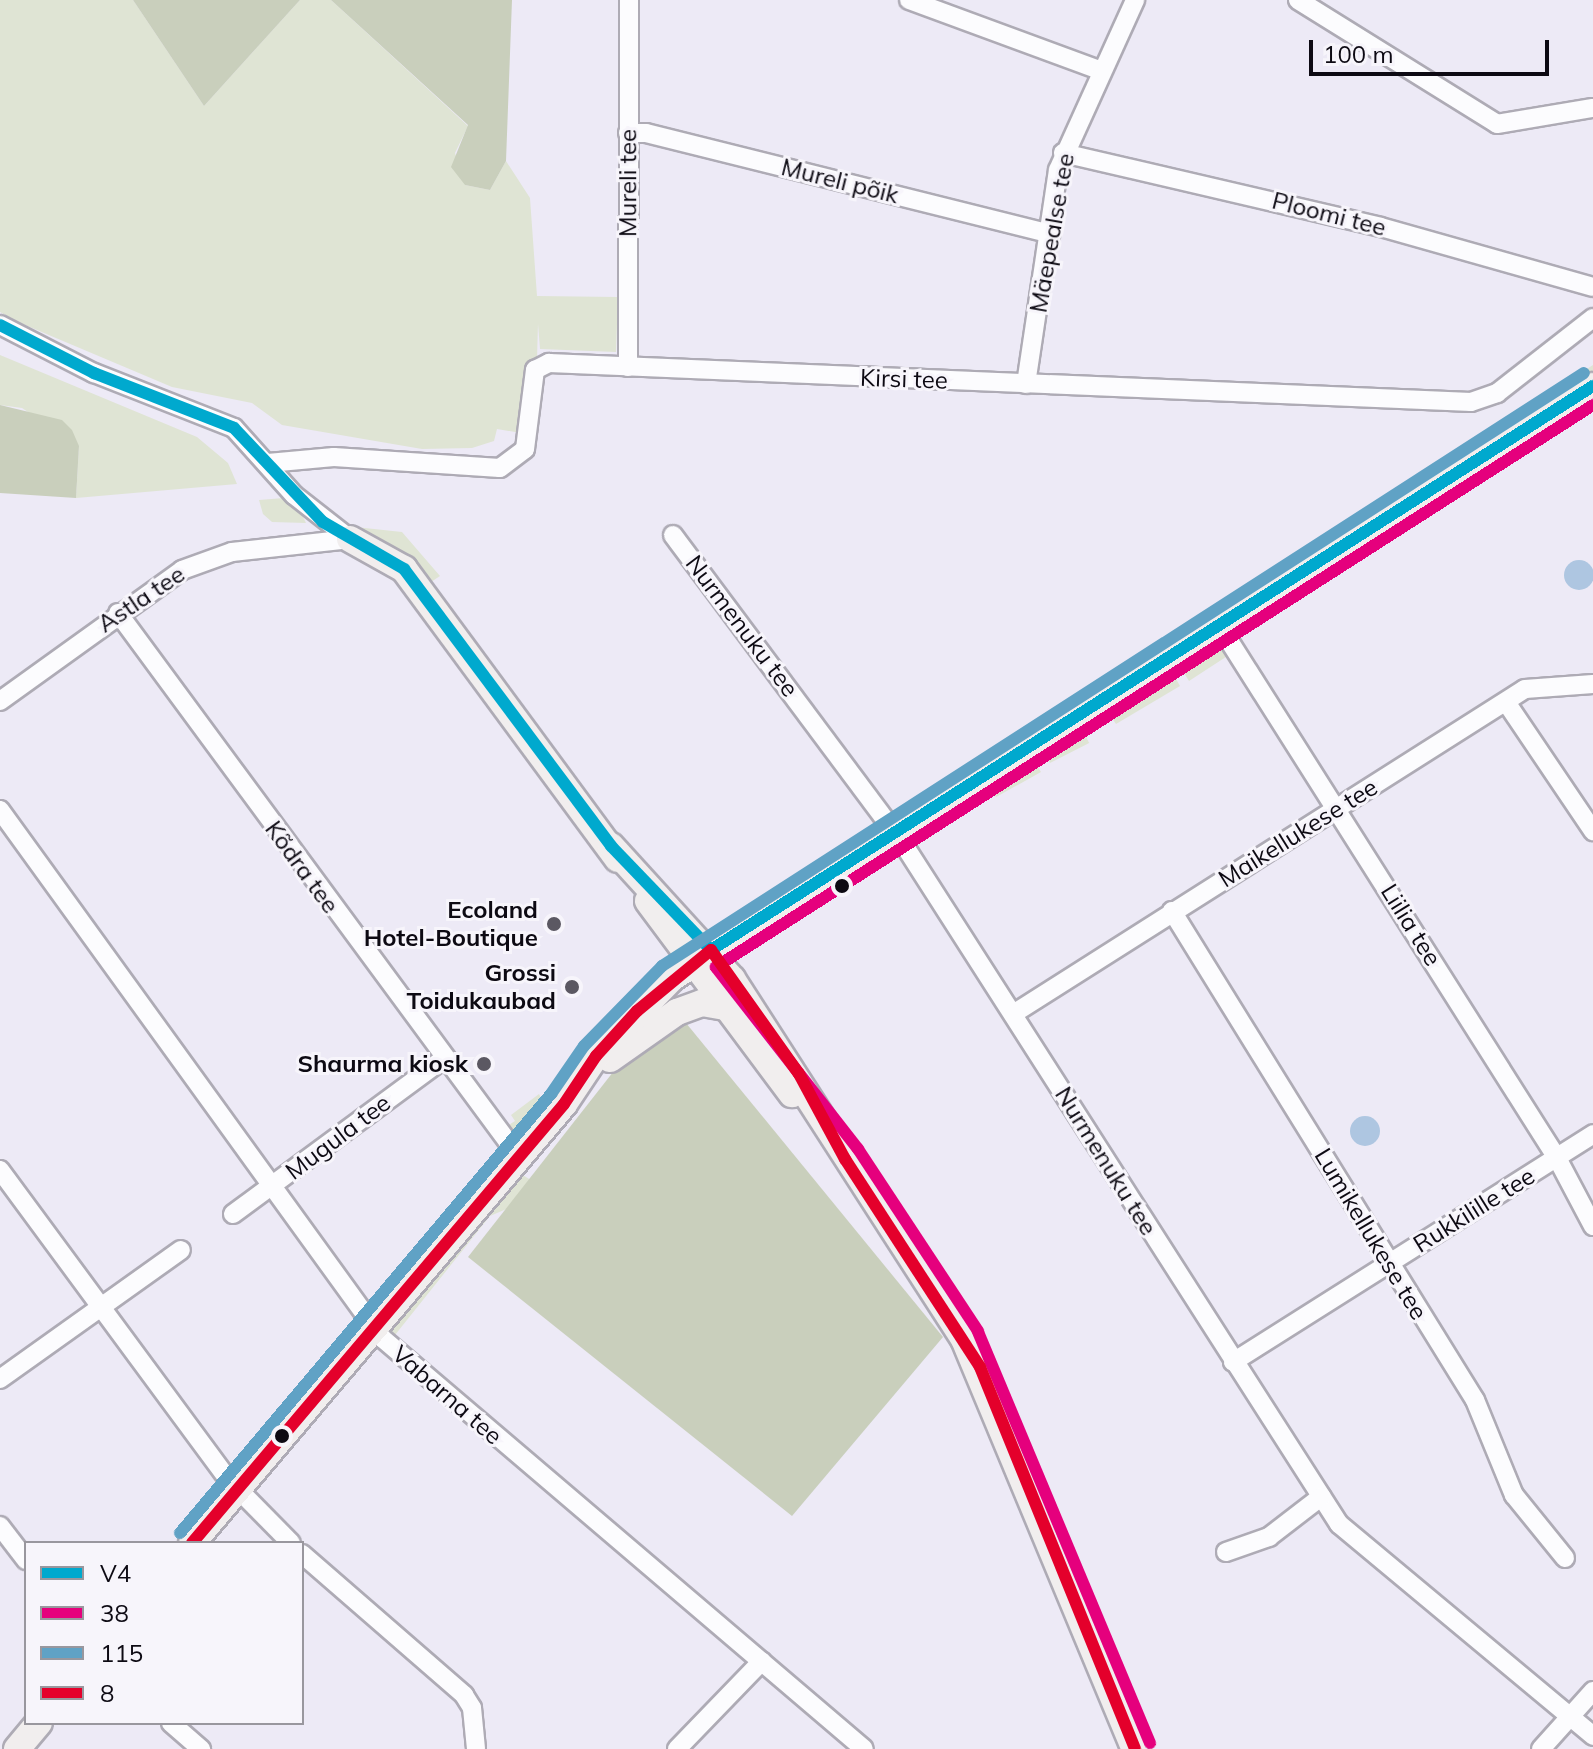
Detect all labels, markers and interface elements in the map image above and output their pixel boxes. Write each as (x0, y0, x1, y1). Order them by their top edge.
scale bar (1313, 24, 1553, 74)
text: 100 m (1323, 39, 1394, 69)
street label: Mureli tee (614, 129, 642, 237)
street label: Mäepealse tee (1024, 151, 1080, 315)
street label: Mureli põik (778, 153, 902, 209)
street label: Ploomi tee (1269, 186, 1389, 242)
street label: Kirsi tee (860, 363, 948, 395)
street label: Nurmenuku tee (680, 550, 804, 702)
street label: Astla tee (92, 560, 190, 638)
street label: Maikellukese tee (1213, 773, 1383, 893)
street label: Kõdra tee (259, 815, 345, 919)
unlabelled marker (834, 878, 850, 894)
street label: Liilia tee (1375, 879, 1447, 971)
place label: Ecoland Hotel-Boutique (364, 896, 538, 952)
marker: Ecoland Hotel-Boutique (545, 915, 563, 933)
place label: Grossi Toidukaubad (406, 959, 556, 1015)
marker: Grossi Toidukaubad (563, 978, 581, 996)
place label: Shaurma kiosk (297, 1050, 468, 1078)
marker: Shaurma kiosk (475, 1055, 493, 1073)
street label: Nurmenuku tee (1049, 1082, 1163, 1240)
street label: Mugula tee (280, 1088, 396, 1186)
street label: Lumikellukese tee (1309, 1143, 1433, 1325)
street label: Rukkilille tee (1408, 1161, 1540, 1259)
street label: Vabarna tee (386, 1339, 508, 1451)
unlabelled marker (274, 1428, 290, 1444)
legend (24, 1541, 304, 1725)
text: V4 (100, 1558, 131, 1588)
text: 38 (100, 1598, 129, 1628)
text: 115 (100, 1638, 143, 1668)
text: 8 (100, 1678, 114, 1708)

